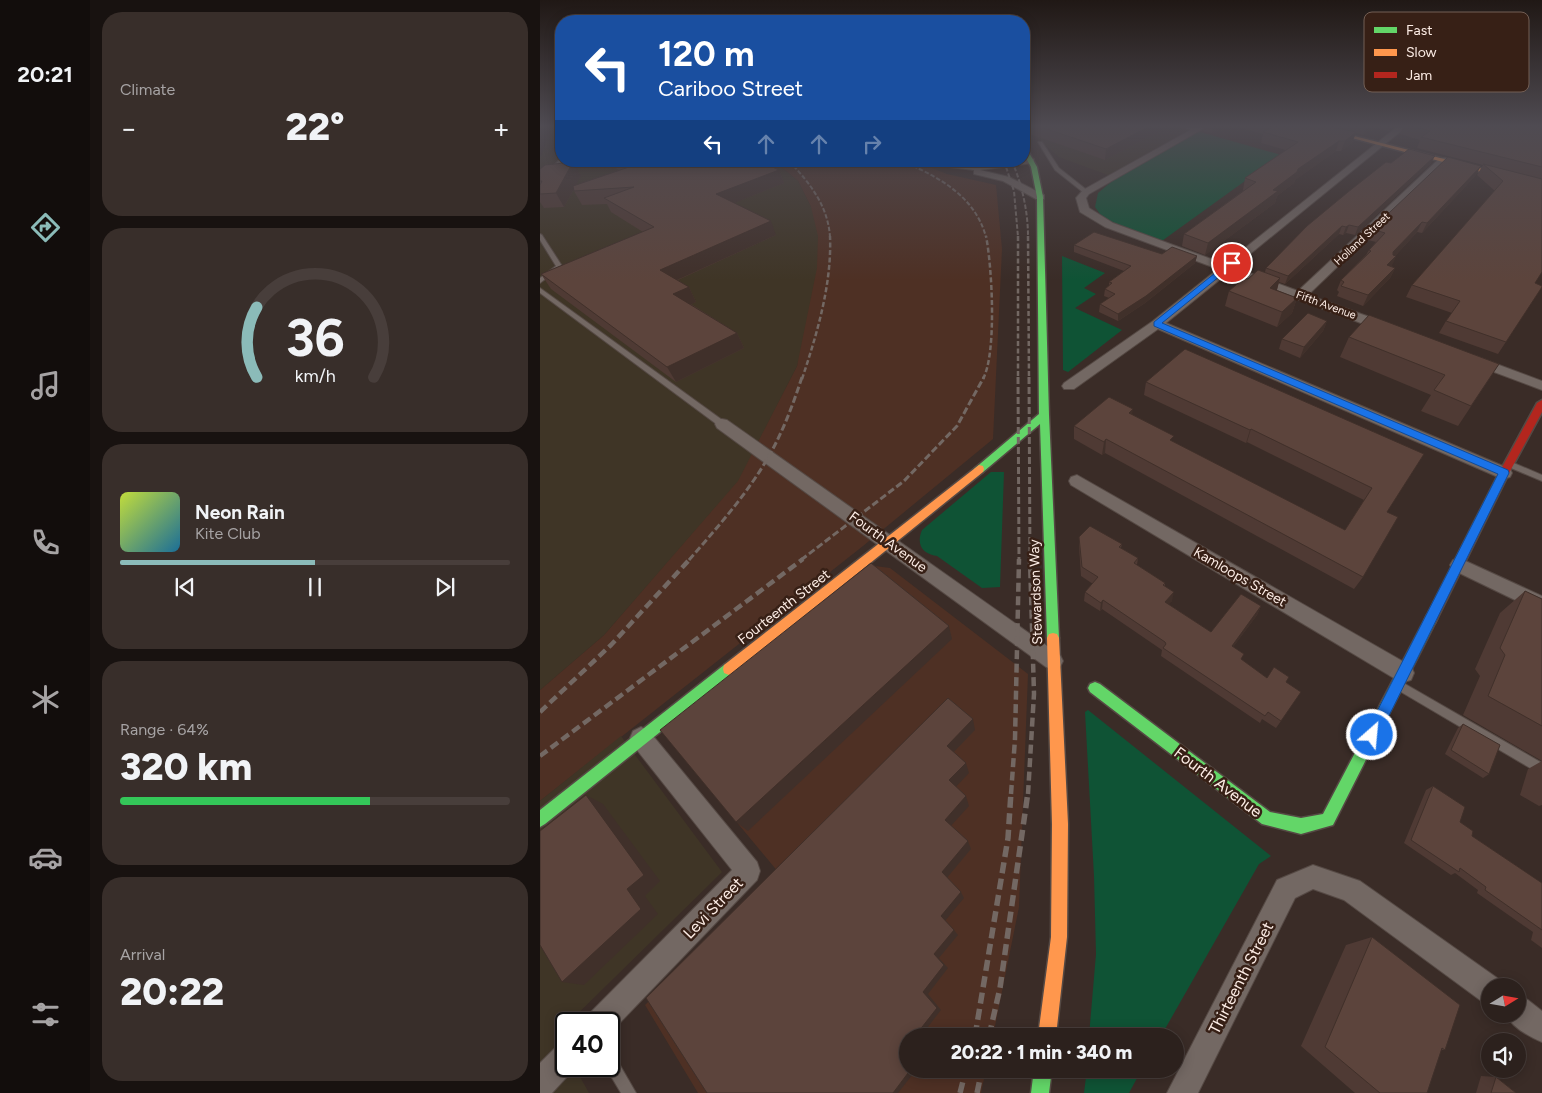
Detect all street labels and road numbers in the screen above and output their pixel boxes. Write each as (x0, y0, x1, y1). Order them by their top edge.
street label: Holland Street (1332, 210, 1392, 268)
street label: Fifth Avenue (1294, 288, 1358, 322)
street label: Fourth Avenue (846, 508, 931, 576)
street label: Stewardson Way (1026, 538, 1046, 645)
street label: Kamloops Street (1191, 544, 1289, 610)
street label: Fourteenth Street (735, 566, 833, 648)
street label: Fourth Avenue (1170, 743, 1266, 821)
street label: Levi Street (679, 873, 747, 943)
street label: Thirteenth Street (1205, 919, 1277, 1037)

